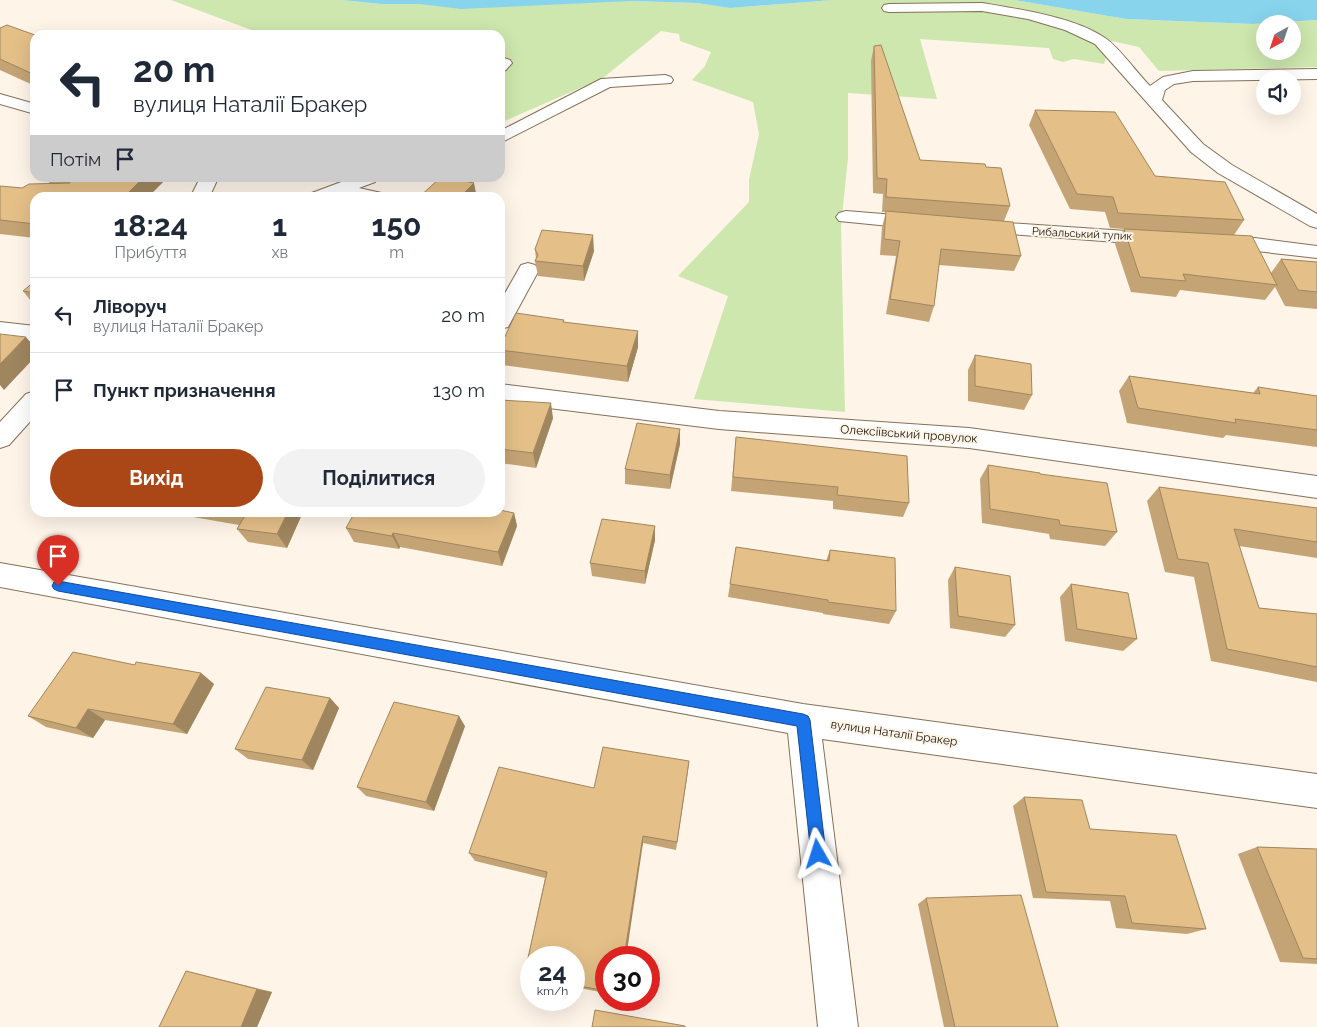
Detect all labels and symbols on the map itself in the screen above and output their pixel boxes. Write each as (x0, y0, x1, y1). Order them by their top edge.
north arrow (1256, 15, 1301, 60)
street label: Рибальський тупик (1032, 225, 1133, 243)
street label: Олексіївський провулок (840, 422, 978, 446)
pin (37, 535, 79, 586)
street label: вулиця Наталії Бракер (830, 717, 958, 749)
position arrow (791, 827, 843, 879)
speed limit sign: 30 (595, 946, 660, 1011)

